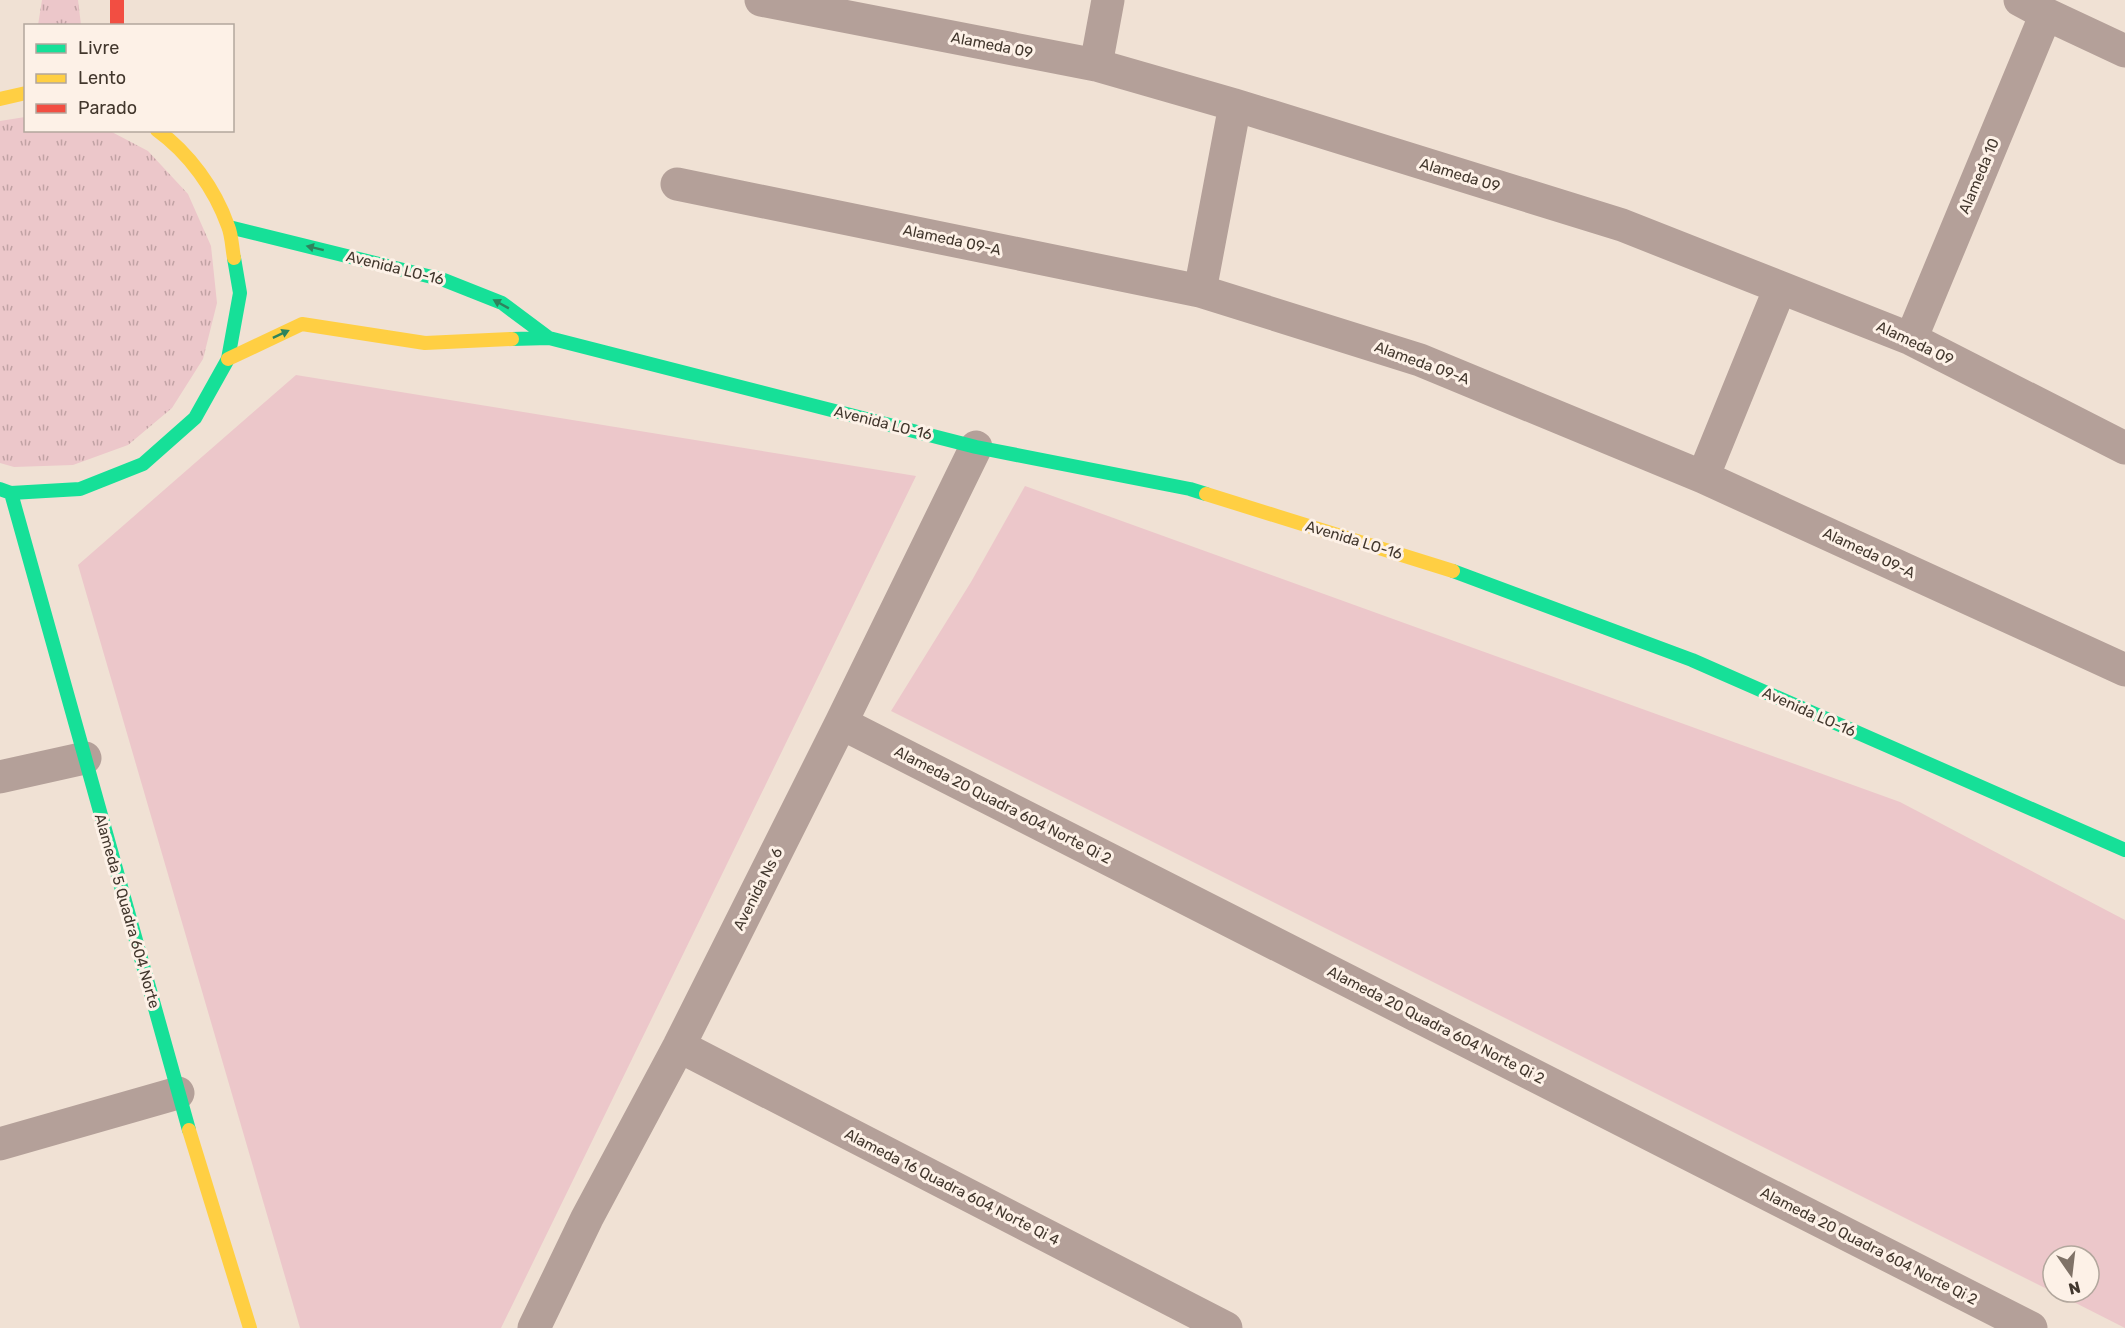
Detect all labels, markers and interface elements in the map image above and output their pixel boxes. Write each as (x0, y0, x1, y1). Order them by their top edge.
legend (24, 24, 234, 132)
street label: Alameda 09 (950, 28, 1035, 62)
text: Livre (78, 37, 119, 59)
text: Lento (78, 67, 126, 89)
text: Parado (78, 97, 137, 119)
street label: Alameda 10 (1955, 135, 2003, 217)
street label: Alameda 09 (1418, 154, 1502, 196)
street label: Alameda 09-A (901, 221, 1003, 259)
one-way arrow (306, 243, 324, 253)
street label: Avenida LO-16 (344, 247, 446, 289)
one-way arrow (492, 299, 509, 309)
street label: Alameda 09 (1874, 317, 1957, 369)
one-way arrow (272, 329, 289, 338)
street label: Alameda 09-A (1372, 337, 1472, 389)
street label: Avenida LO-16 (832, 402, 934, 444)
street label: Avenida LO-16 (1303, 517, 1405, 563)
street label: Alameda 09-A (1820, 524, 1918, 582)
street label: Avenida LO-16 (1760, 683, 1858, 741)
street label: Alameda 20 Quadra 604 Norte Qi 2 (892, 742, 1115, 868)
street label: Alameda 5 Quadra 604 Norte (91, 812, 163, 1010)
street label: Avenida Ns 6 (729, 845, 787, 933)
street label: Alameda 20 Quadra 604 Norte Qi 2 (1325, 962, 1548, 1088)
street label: Alameda 16 Quadra 604 Norte Qi 4 (842, 1125, 1062, 1249)
street label: Alameda 20 Quadra 604 Norte Qi 2 (1758, 1183, 1981, 1309)
north arrow (2041, 1244, 2101, 1304)
text: N (2067, 1277, 2082, 1299)

